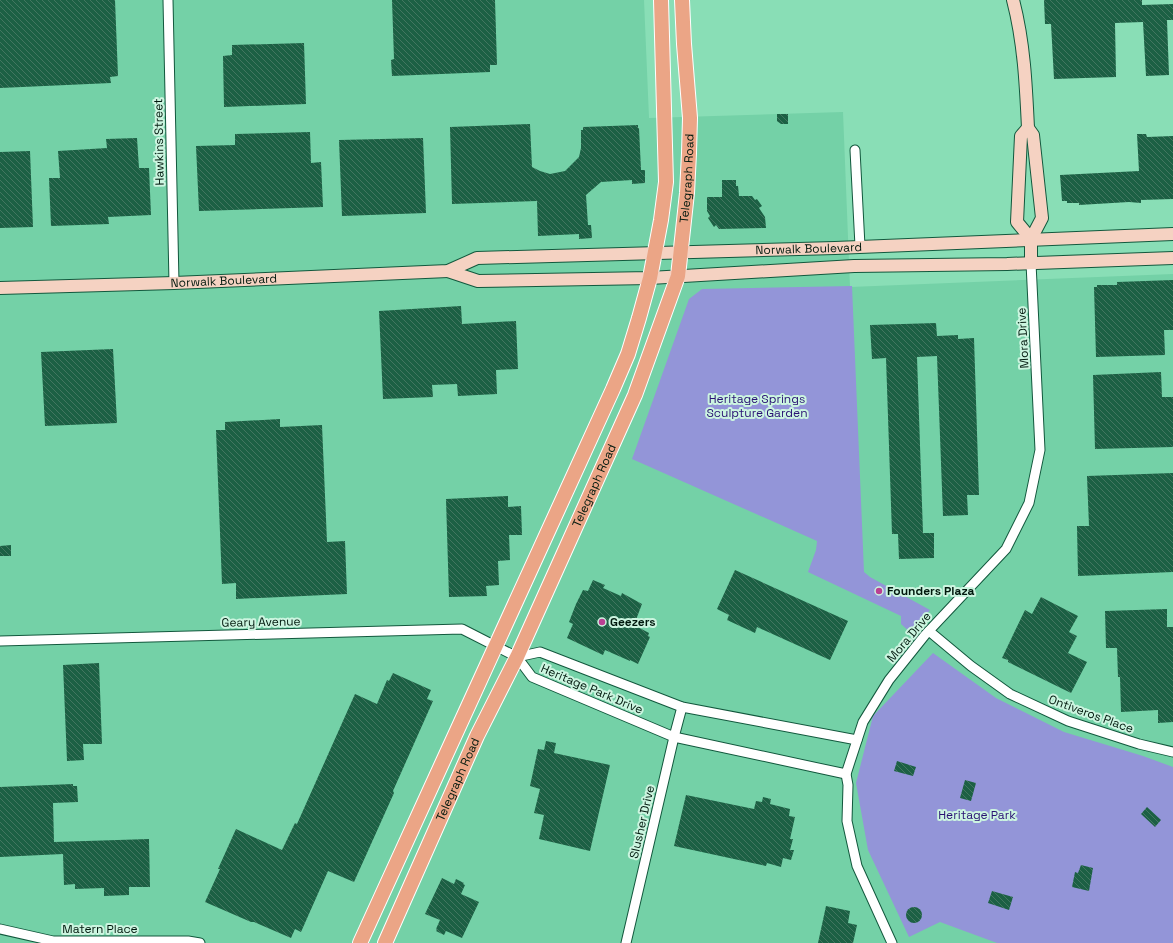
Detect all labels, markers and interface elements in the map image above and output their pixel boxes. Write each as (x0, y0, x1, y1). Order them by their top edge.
street label: Hawkins Street (150, 98, 168, 186)
street label: Telegraph Road (676, 133, 698, 224)
street label: Norwalk Boulevard (755, 239, 862, 258)
street label: Norwalk Boulevard (170, 270, 277, 291)
street label: Mora Drive (1013, 307, 1033, 369)
park label: Heritage Springs Sculpture Garden (707, 391, 808, 421)
street label: Telegraph Road (568, 441, 620, 530)
place label: Founders Plaza (887, 583, 975, 599)
marker: Founders Plaza (874, 586, 884, 596)
street label: Mora Drive (883, 609, 935, 665)
street label: Geary Avenue (221, 613, 301, 631)
place label: Geezers (610, 614, 656, 630)
marker: Geezers (597, 617, 607, 627)
street label: Heritage Park Drive (539, 660, 645, 718)
street label: Ontiveros Place (1046, 691, 1136, 737)
street label: Telegraph Road (432, 735, 483, 824)
street label: Slusher Drive (626, 784, 658, 860)
park label: Heritage Park (938, 807, 1016, 823)
street label: Matern Place (62, 921, 138, 937)

